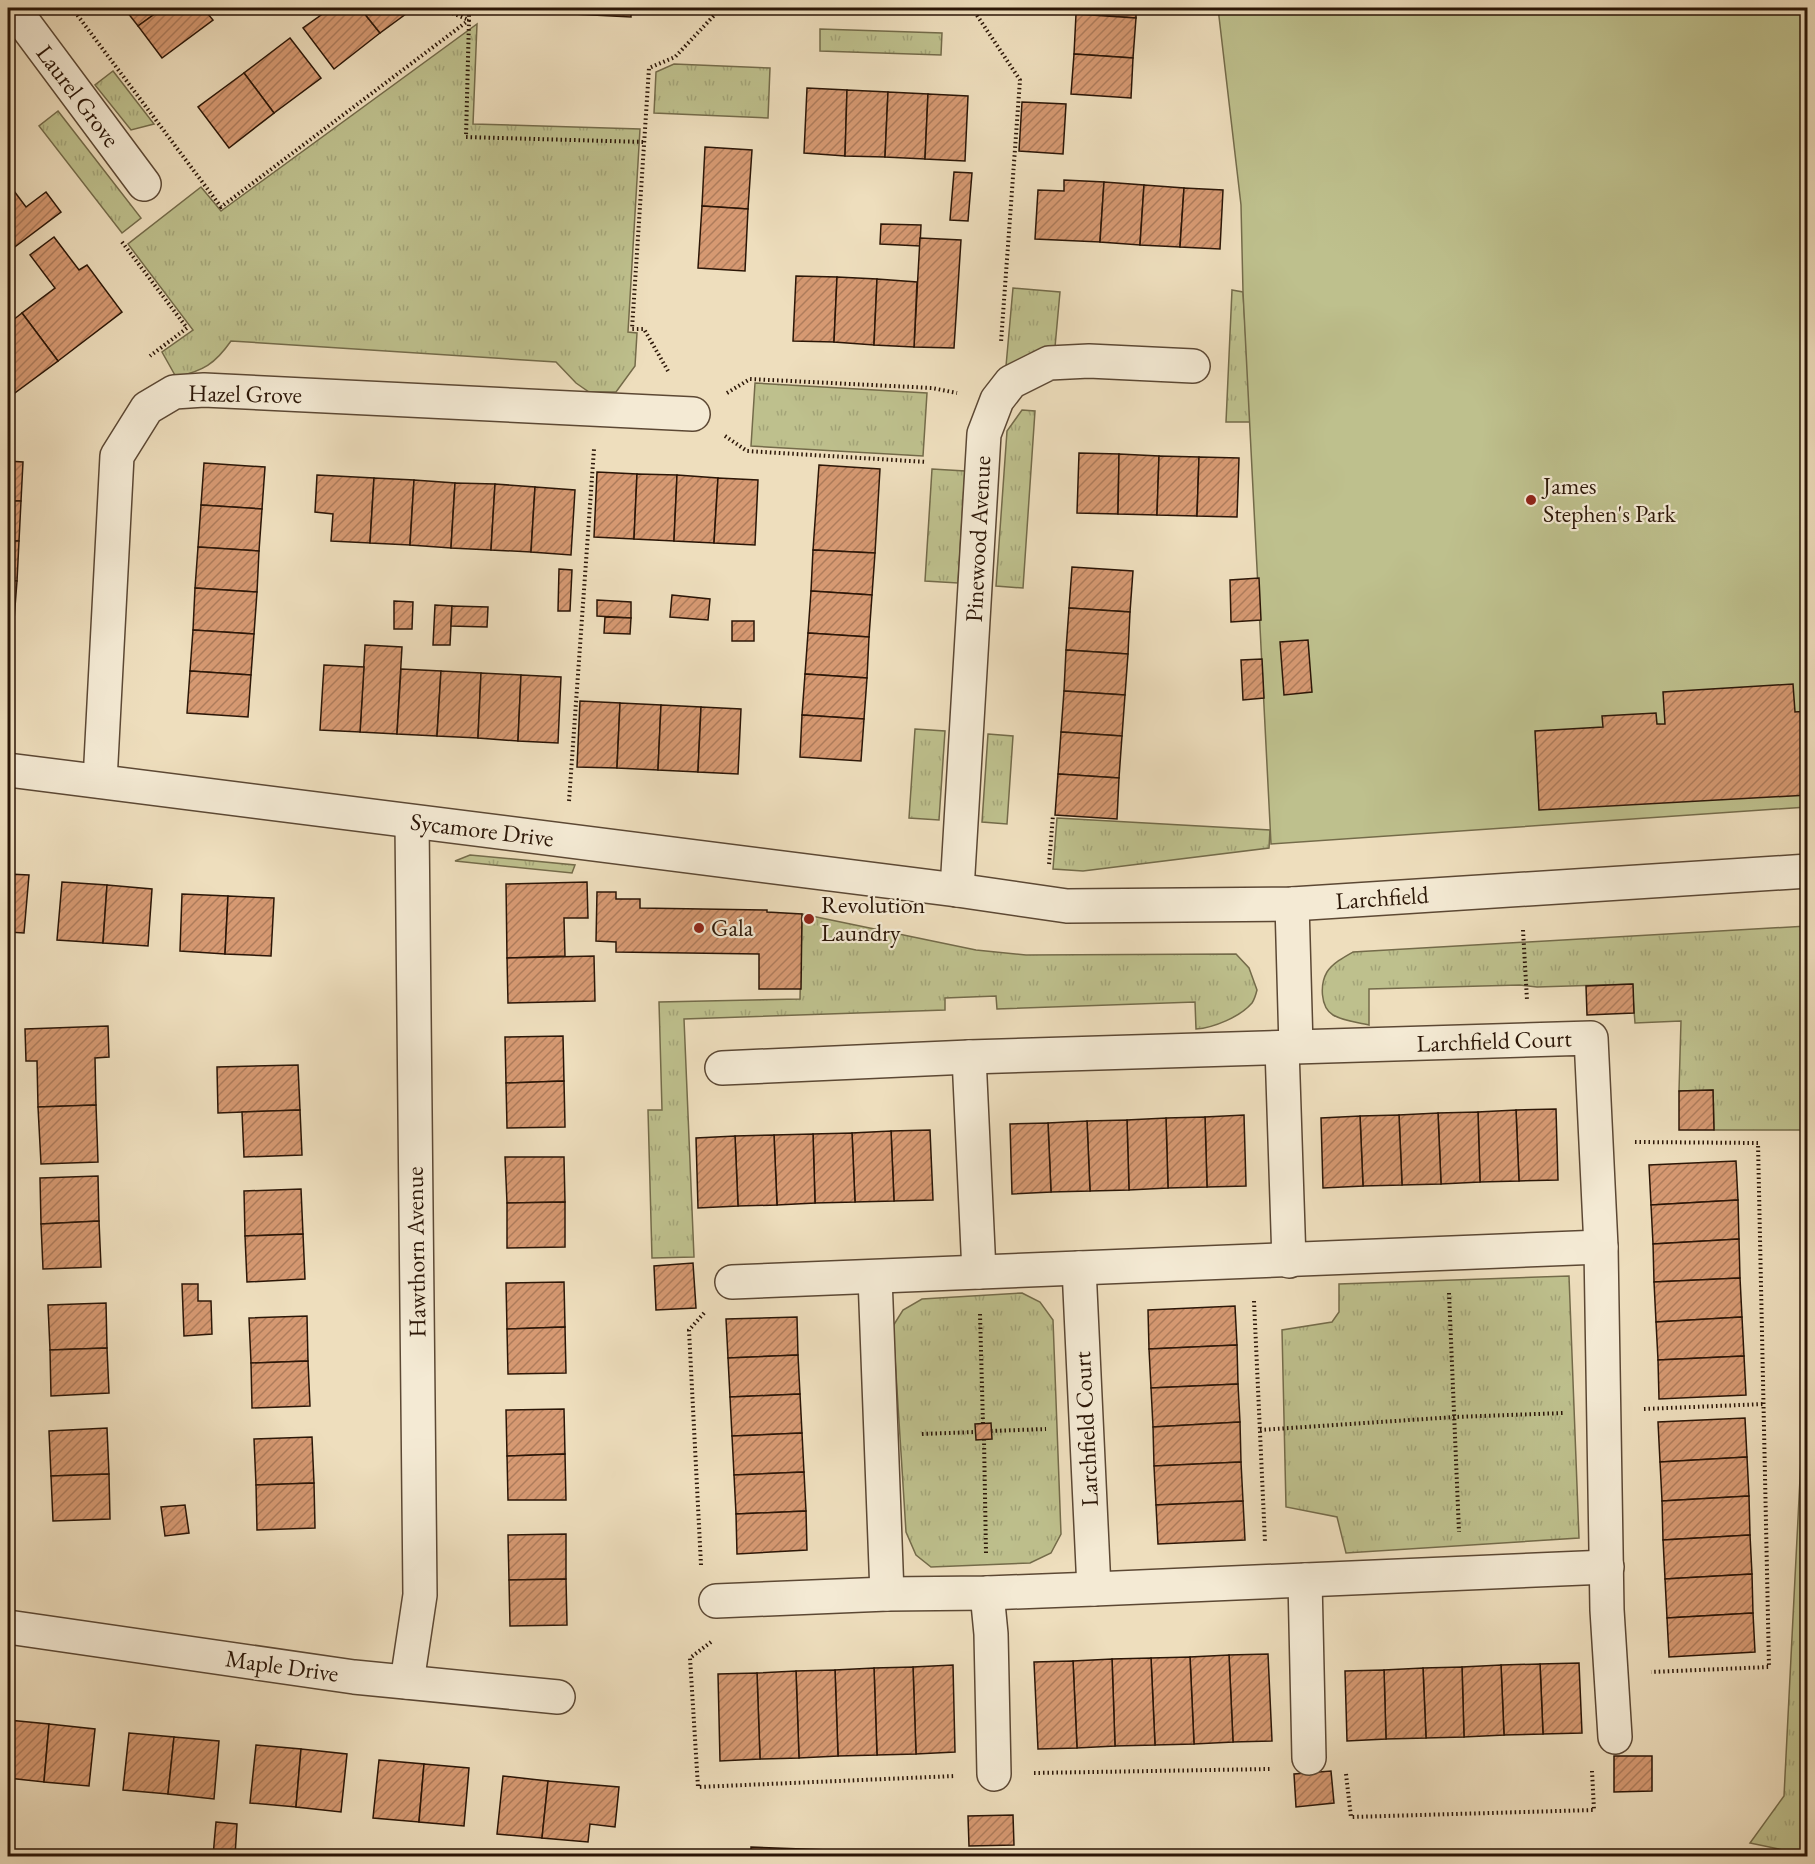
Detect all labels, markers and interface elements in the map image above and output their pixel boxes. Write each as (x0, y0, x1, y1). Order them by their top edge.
street label: Laurel Grove (30, 38, 127, 153)
street label: Hazel Grove (188, 377, 302, 410)
street label: Pinewood Avenue (958, 455, 997, 623)
place label: James Stephen's Park (1541, 470, 1677, 529)
marker: James Stephen's Park (1524, 493, 1538, 507)
street label: Sycamore Drive (409, 805, 555, 854)
street label: Larchfield (1334, 879, 1430, 916)
place label: Revolution Laundry (821, 889, 926, 948)
place label: Gala (711, 912, 754, 943)
marker: Revolution Laundry (802, 912, 816, 926)
marker: Gala (692, 921, 706, 935)
street label: Larchfield Court (1416, 1022, 1573, 1059)
street label: Hawthorn Avenue (399, 1166, 432, 1338)
street label: Larchfield Court (1066, 1350, 1105, 1507)
street label: Maple Drive (223, 1642, 341, 1689)

